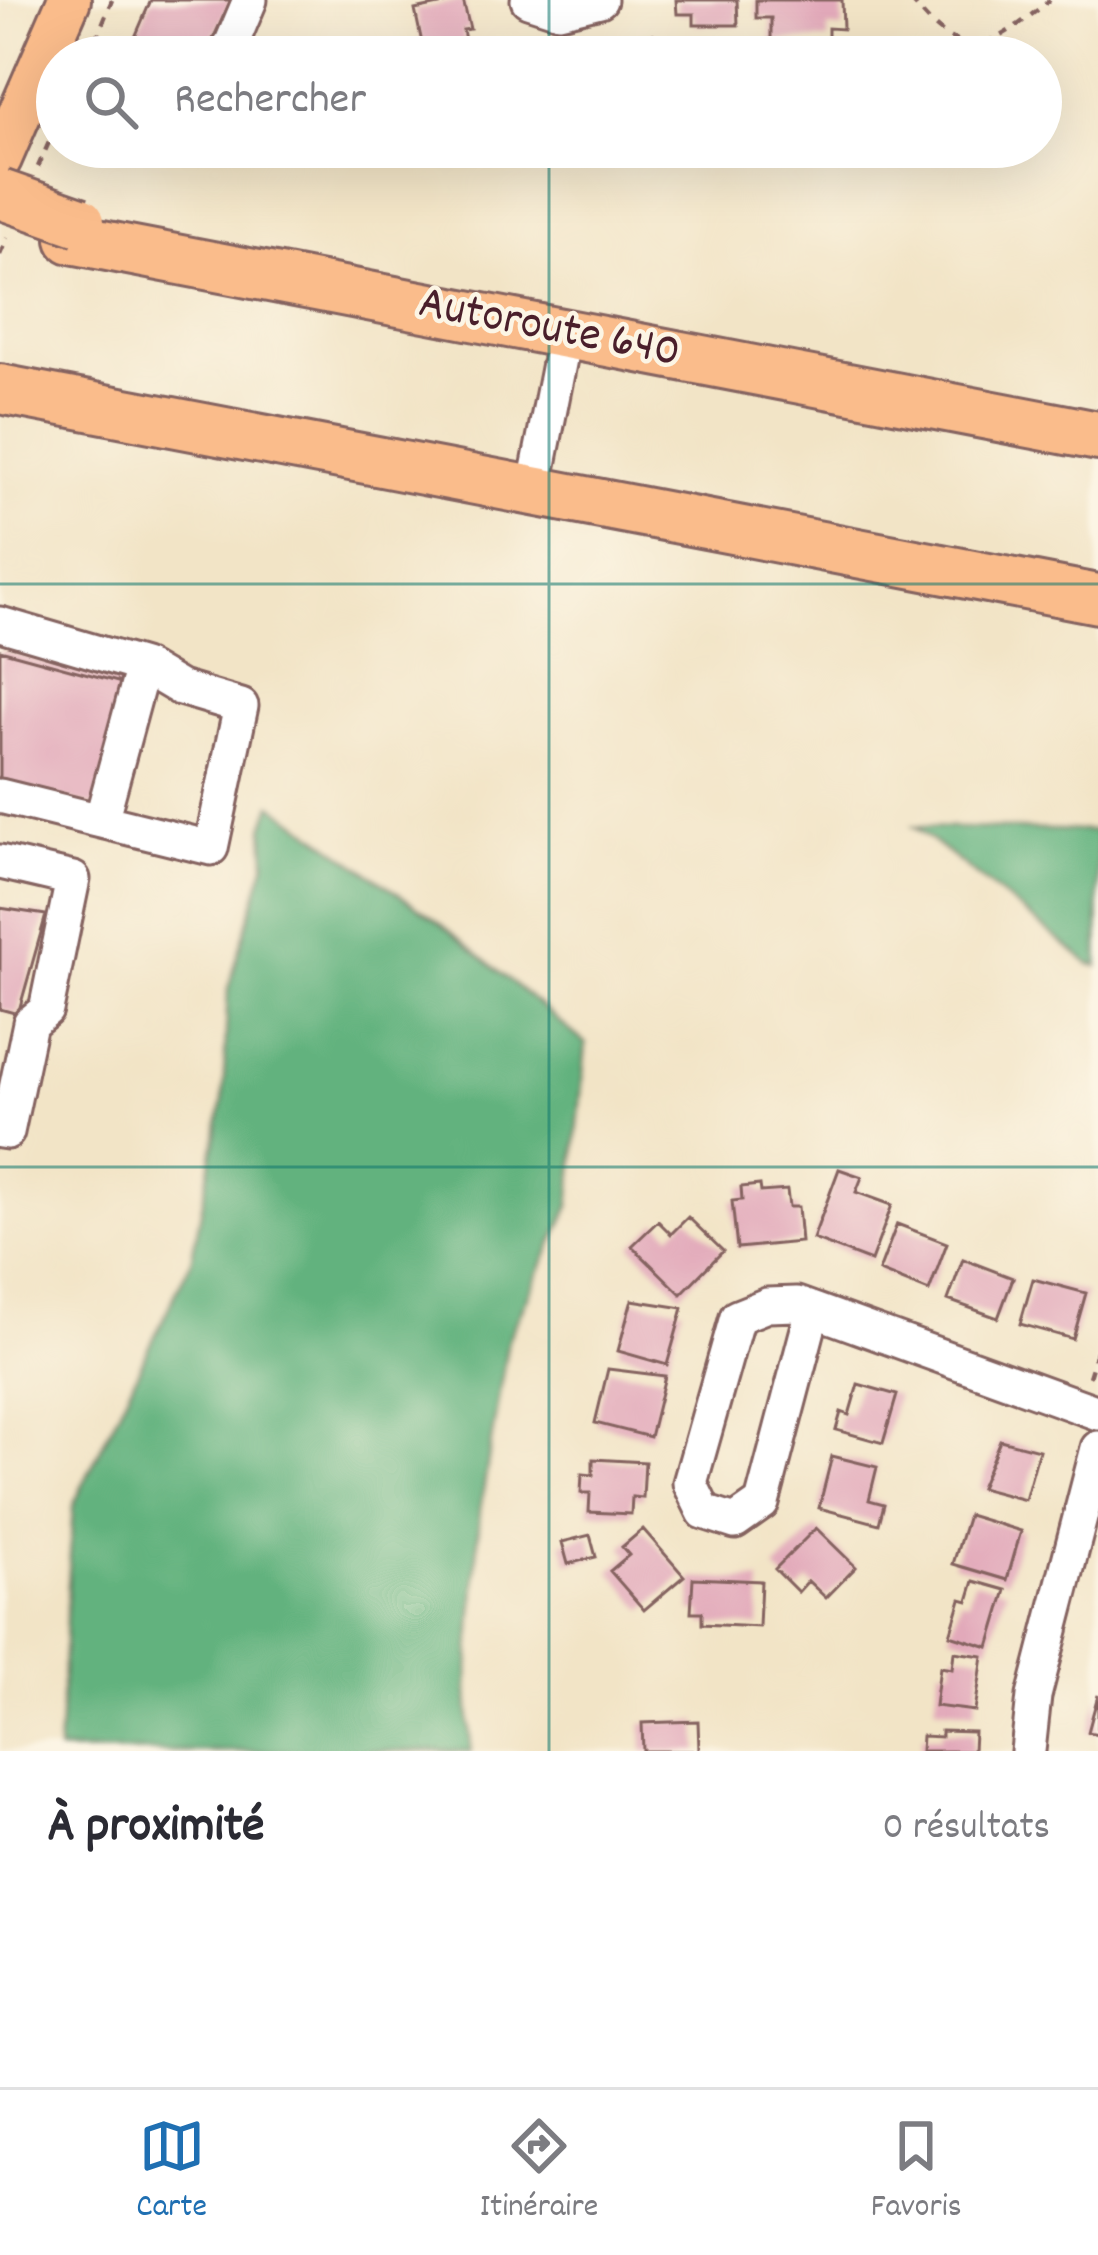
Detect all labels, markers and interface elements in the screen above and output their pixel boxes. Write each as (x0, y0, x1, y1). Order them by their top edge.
search box (36, 36, 1062, 168)
icon: search (78, 69, 144, 135)
text: Rechercher (174, 70, 366, 134)
street label: Autoroute 640 (412, 271, 686, 389)
text: À proximité (48, 1793, 265, 1865)
text: 0 résultats (883, 1802, 1050, 1857)
tab: Carte (136, 2113, 207, 2232)
tab: Itinéraire (480, 2113, 598, 2232)
tab: Favoris (871, 2113, 962, 2232)

